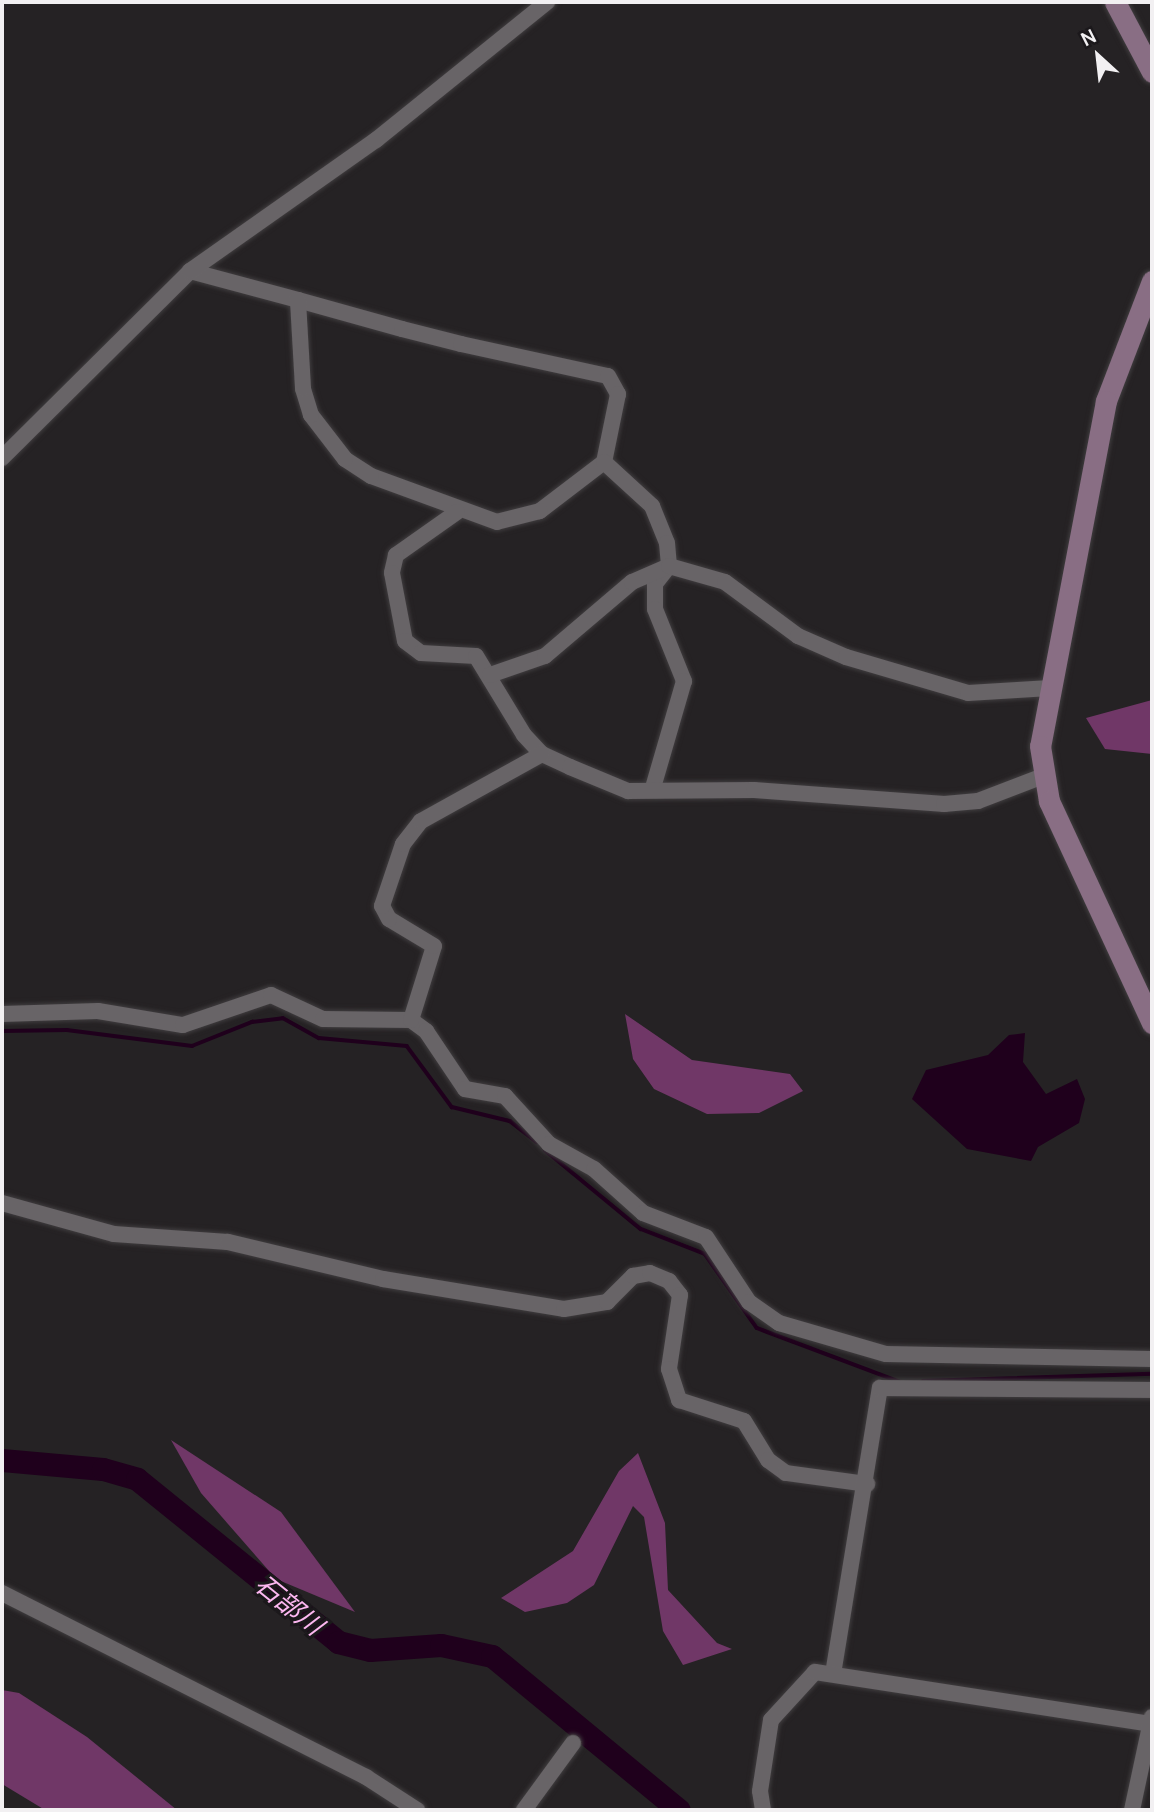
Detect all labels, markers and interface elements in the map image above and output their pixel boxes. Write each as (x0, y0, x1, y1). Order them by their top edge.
north arrow (1063, 21, 1133, 91)
text: N (1076, 23, 1100, 52)
water label: 石部川 (249, 1568, 329, 1642)

